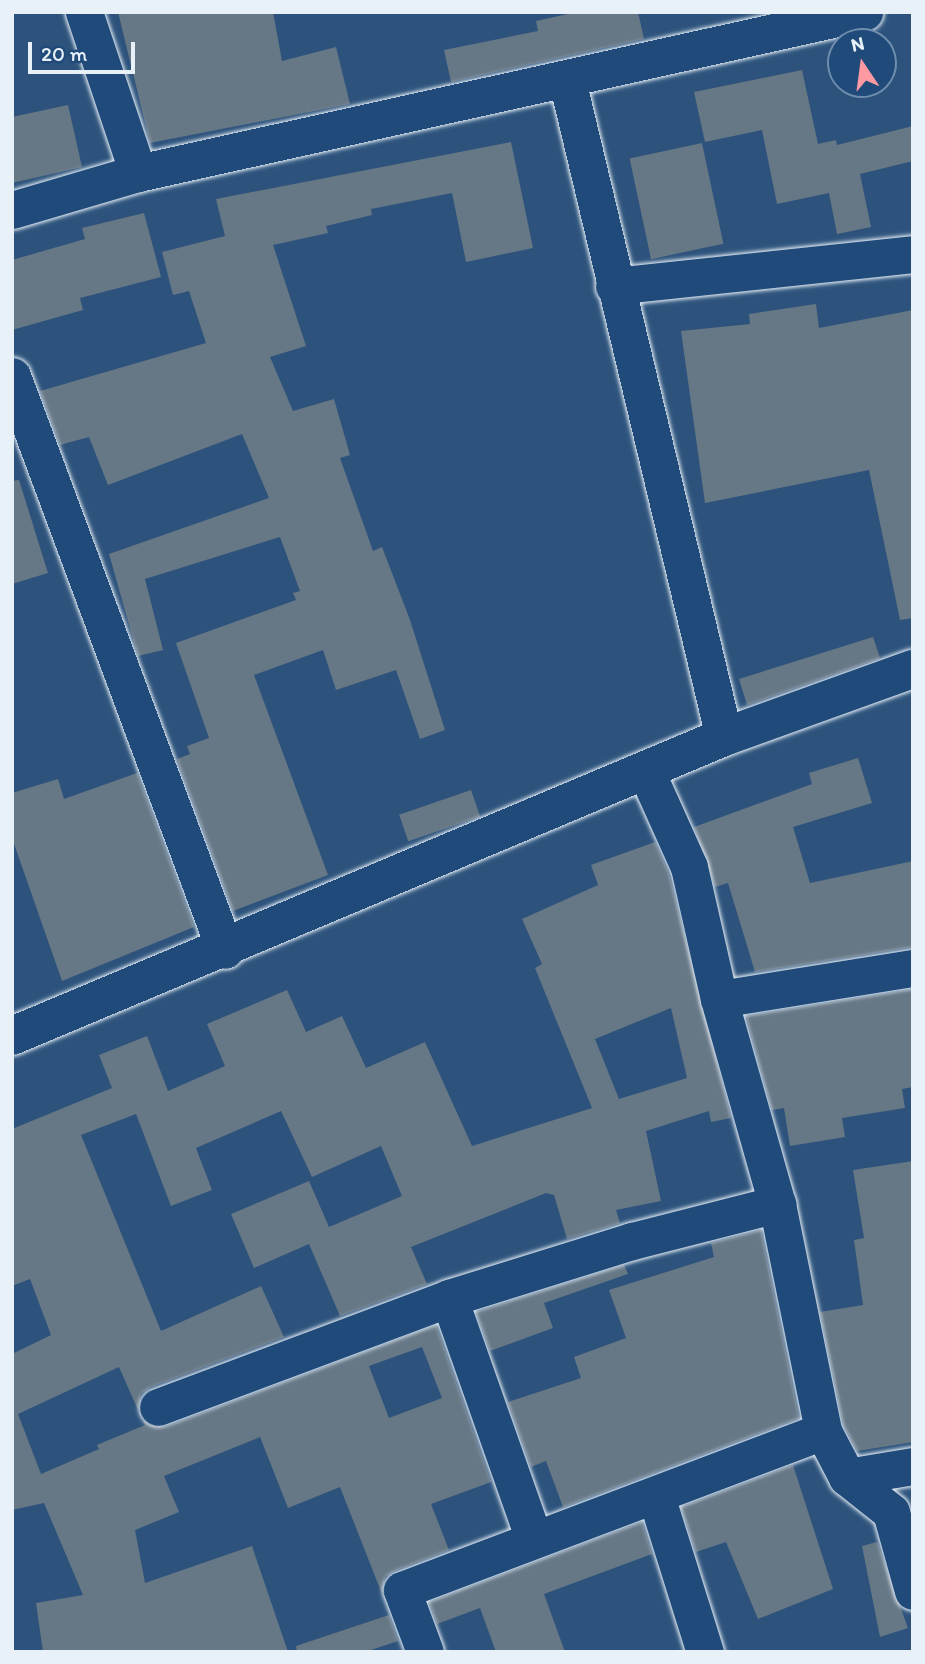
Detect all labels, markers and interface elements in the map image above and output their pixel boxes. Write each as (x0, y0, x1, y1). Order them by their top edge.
scale bar (32, 28, 138, 72)
north arrow (827, 28, 897, 98)
text: N (849, 31, 866, 57)
text: 20 m (41, 41, 87, 66)

